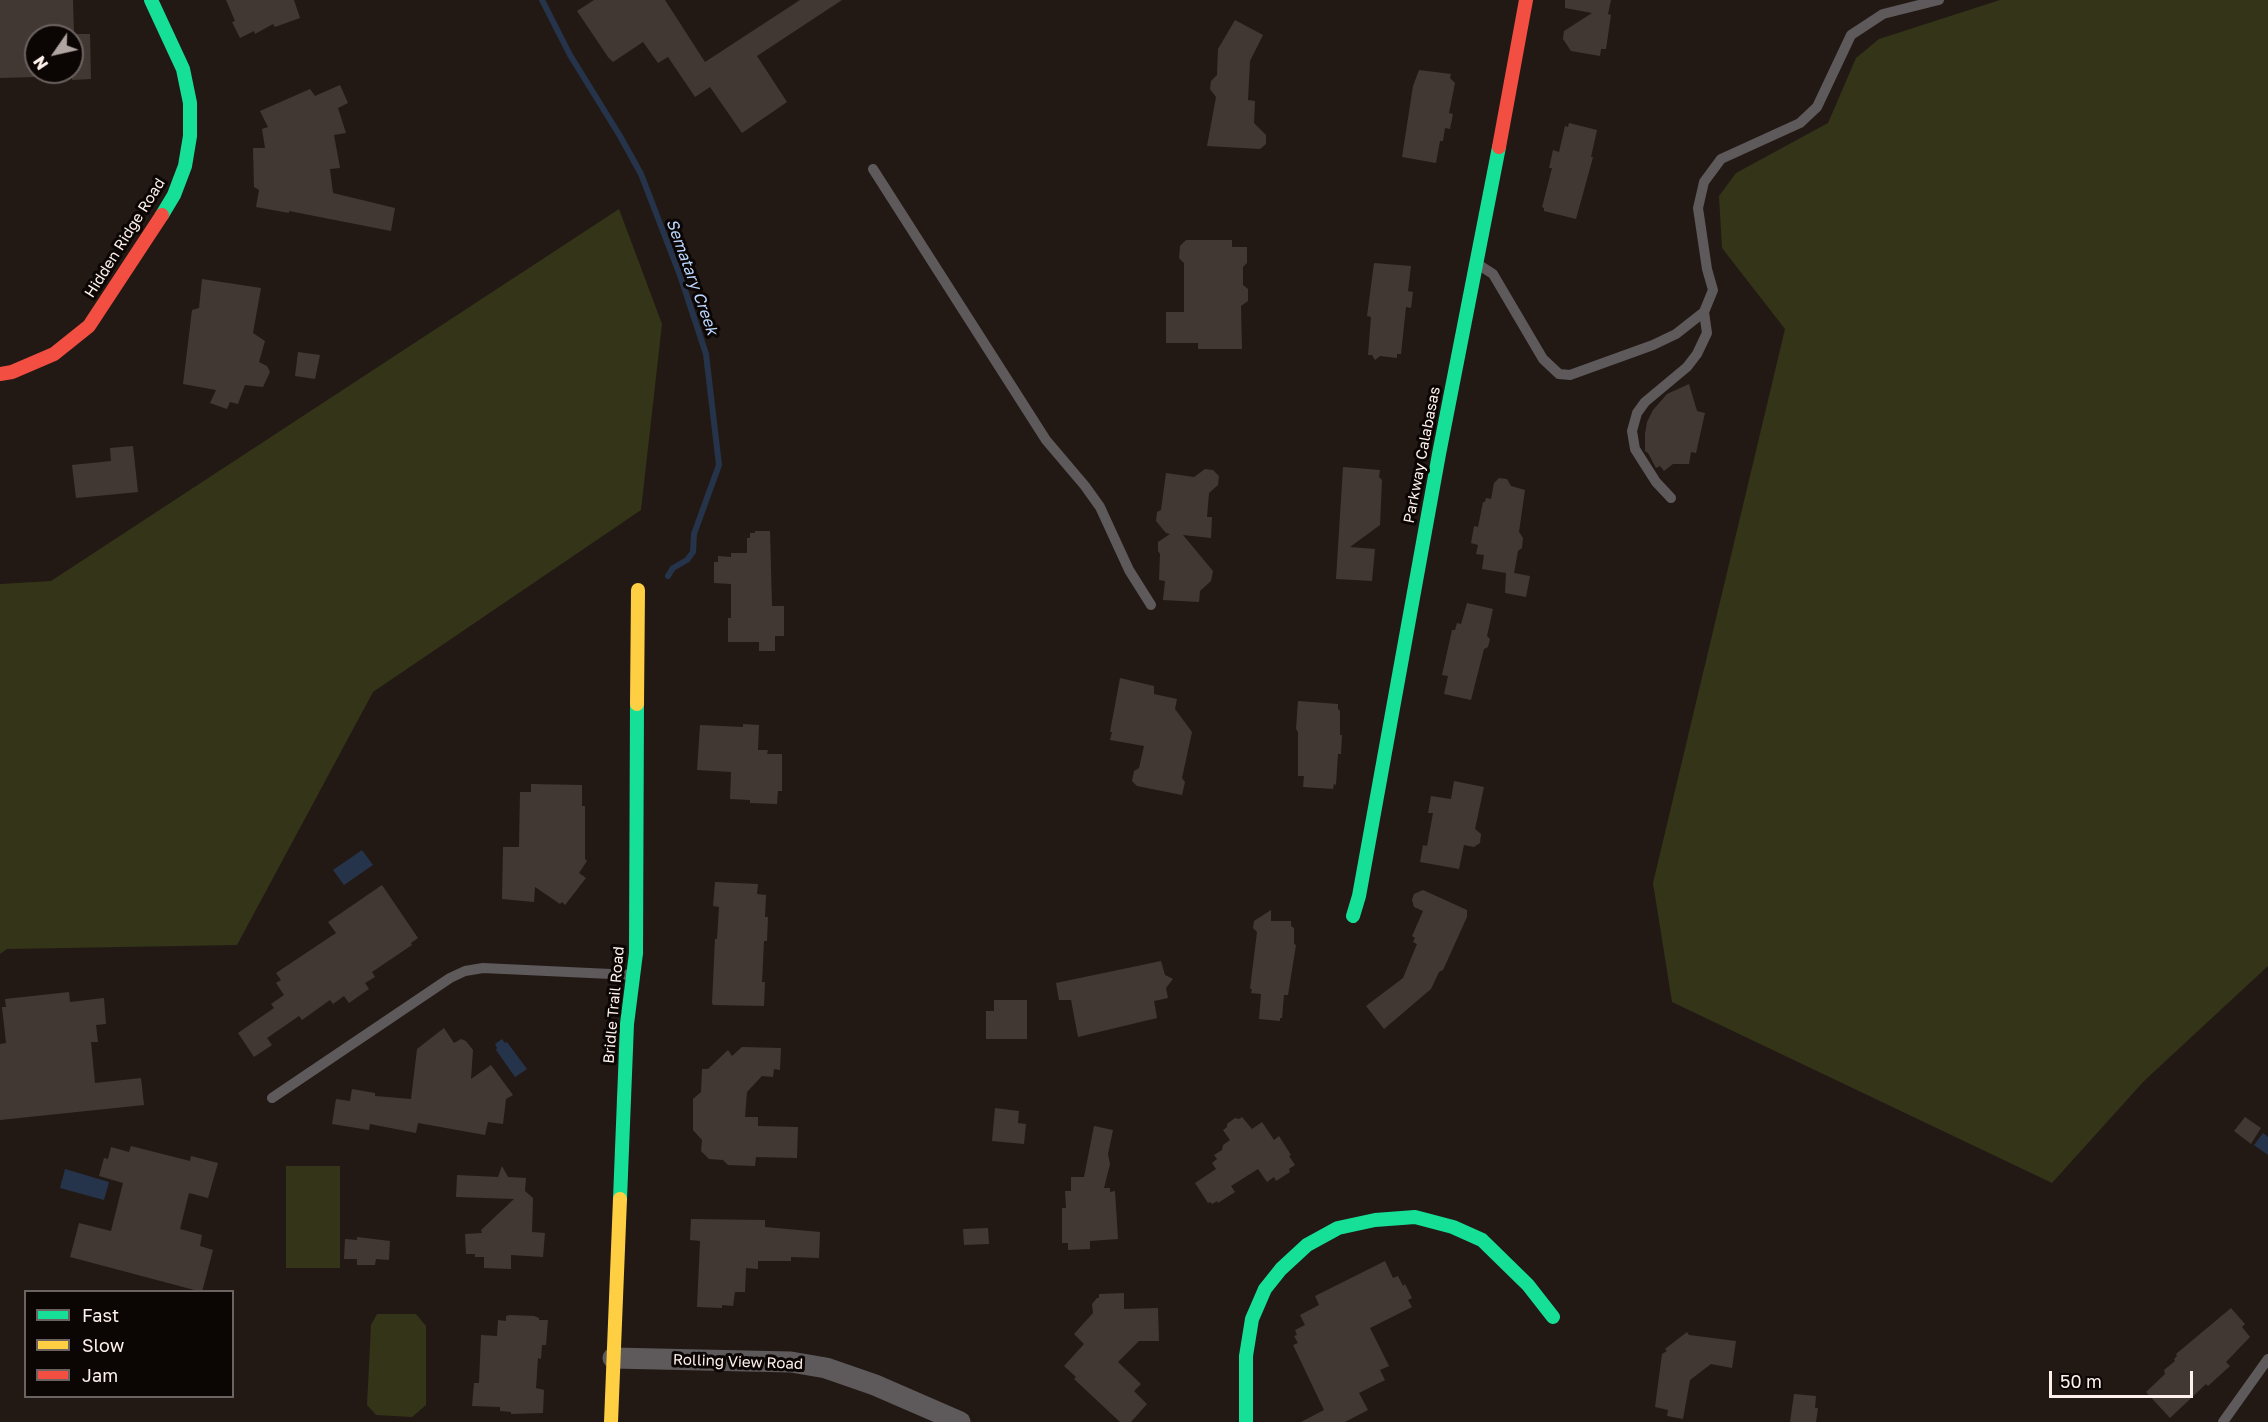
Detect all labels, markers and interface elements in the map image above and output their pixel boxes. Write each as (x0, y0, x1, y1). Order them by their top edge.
north arrow (24, 24, 84, 84)
text: N (29, 52, 52, 74)
street label: Hidden Ridge Road (81, 175, 169, 301)
water label: Sematary Creek (662, 216, 722, 338)
street label: Parkway Calabasas (1400, 385, 1444, 525)
street label: Bridle Trail Road (600, 946, 628, 1064)
legend (24, 1290, 234, 1398)
text: Fast (82, 1304, 119, 1326)
text: Slow (82, 1334, 124, 1356)
street label: Rolling View Road (673, 1351, 803, 1373)
scale bar (2052, 1359, 2196, 1397)
text: Jam (82, 1364, 118, 1386)
text: 50 m (2060, 1370, 2102, 1392)

